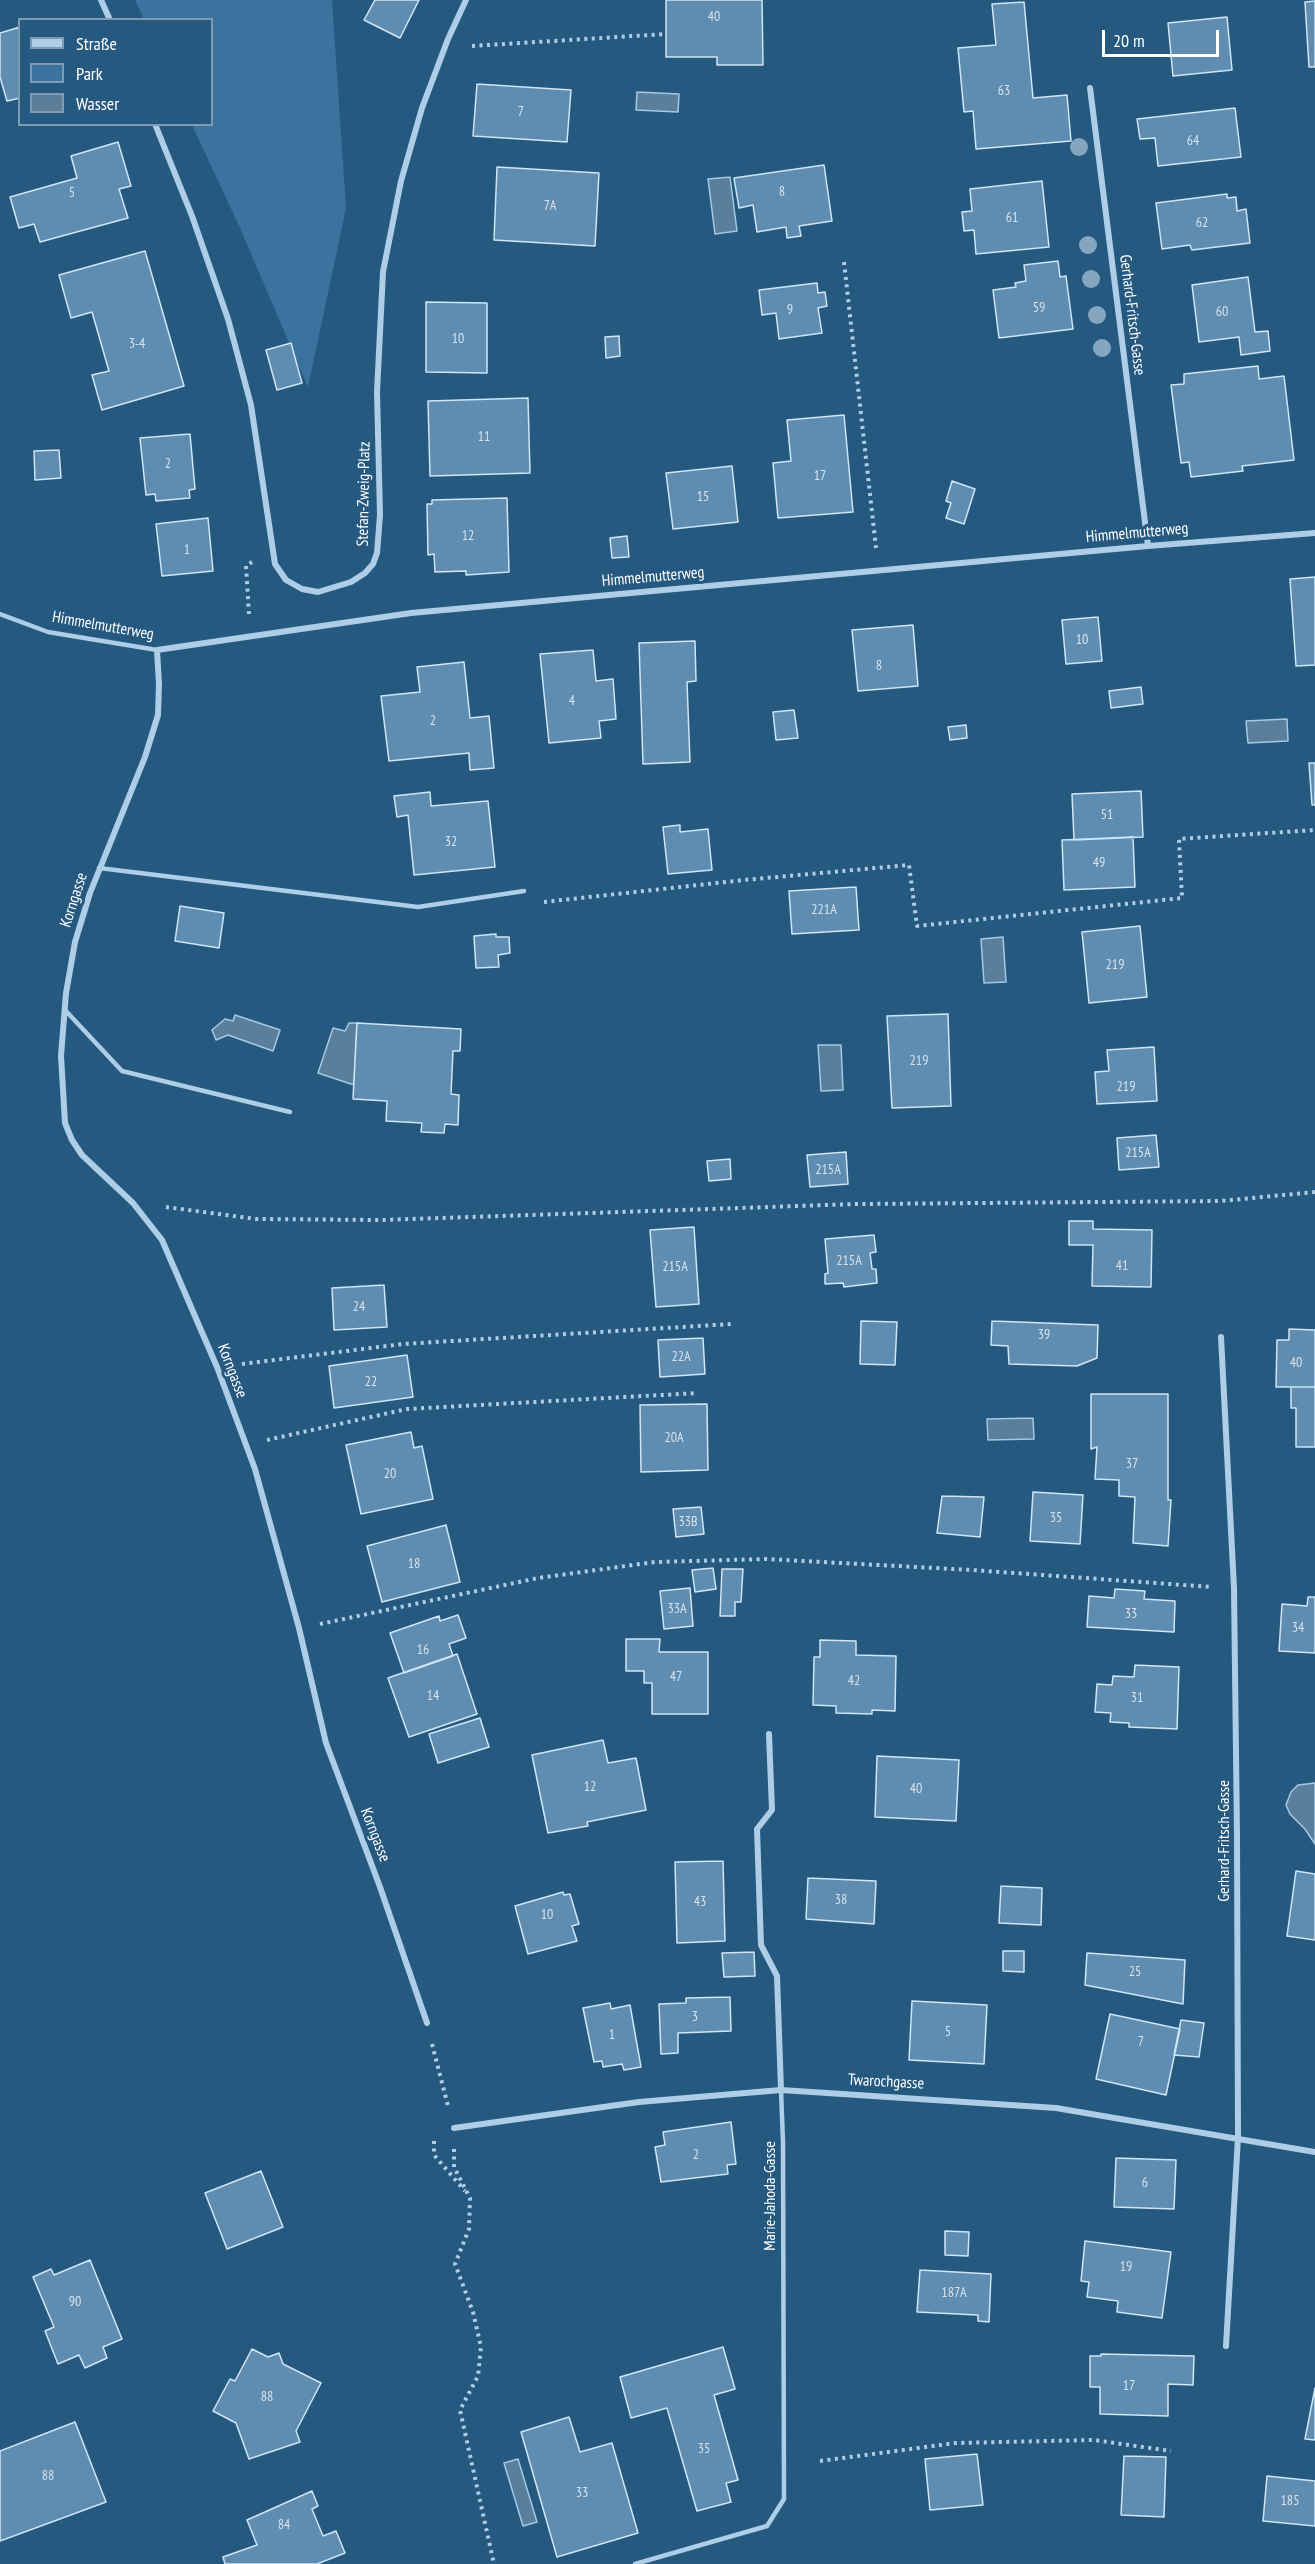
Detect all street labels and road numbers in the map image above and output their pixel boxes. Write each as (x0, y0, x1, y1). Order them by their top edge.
street label: Gerhard-Fritsch-Gasse (1115, 253, 1149, 377)
street label: Stefan-Zweig-Platz (353, 441, 375, 547)
street label: Himmelmutterweg (1085, 519, 1189, 547)
street label: Himmelmutterweg (601, 563, 705, 591)
street label: Himmelmutterweg (51, 608, 155, 644)
street label: Korngasse (56, 870, 92, 930)
street label: Korngasse (213, 1341, 251, 1401)
street label: Gerhard-Fritsch-Gasse (1214, 1780, 1234, 1902)
street label: Korngasse (356, 1805, 394, 1865)
street label: Twarochgasse (847, 2070, 925, 2094)
street label: Marie-Jahoda-Gasse (760, 2141, 780, 2251)

